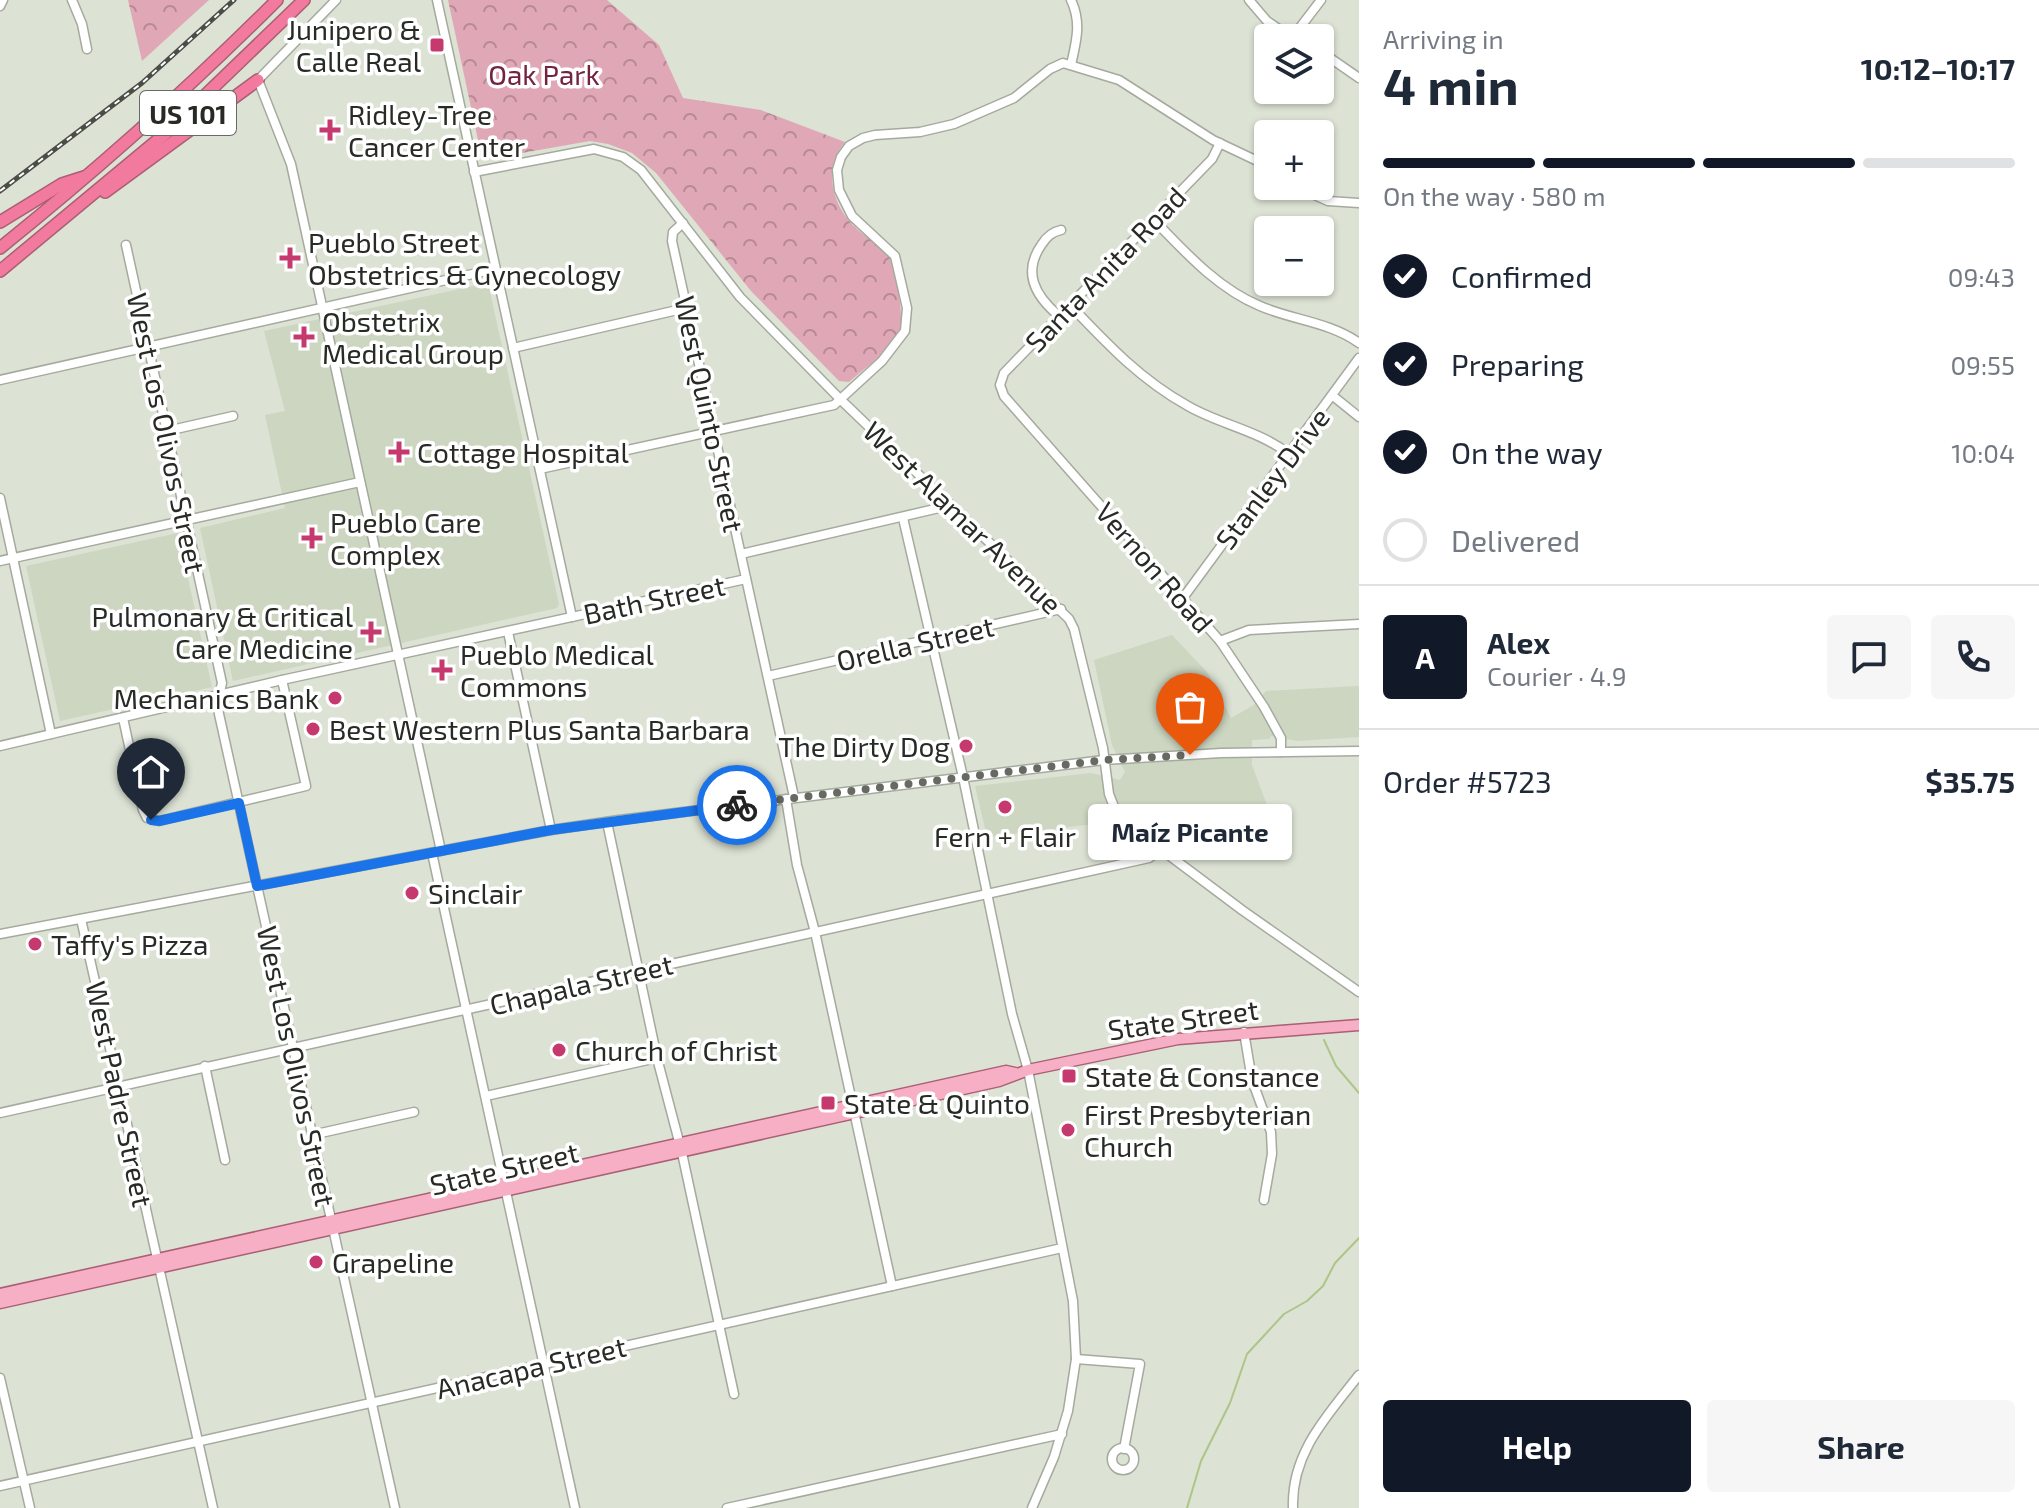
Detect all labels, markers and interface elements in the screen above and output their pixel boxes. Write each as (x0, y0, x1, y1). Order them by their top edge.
place label: Junipero & Calle Real (286, 12, 422, 78)
text: Arriving in (1383, 23, 1504, 54)
map controls (1254, 24, 1334, 296)
button: layers (1254, 24, 1334, 104)
marker: Junipero & Calle Real (428, 36, 446, 54)
text: 10:12–10:17 (1861, 50, 2015, 86)
text: 4 min (1383, 53, 1519, 115)
park label: Oak Park (488, 57, 600, 91)
road number: US 101 (140, 91, 236, 135)
place label: Ridley-Tree Cancer Center (348, 97, 525, 163)
marker: Ridley-Tree Cancer Center (319, 119, 341, 141)
button: + (1254, 120, 1334, 200)
street label: Santa Anita Road (1018, 179, 1192, 359)
text: On the way · 580 m (1383, 180, 1606, 211)
button: − (1254, 216, 1334, 296)
place label: Pueblo Street Obstetrics & Gynecology (308, 225, 621, 291)
marker: Pueblo Street Obstetrics & Gynecology (279, 247, 301, 269)
icon: check (1383, 254, 1427, 298)
text: Confirmed (1451, 258, 1592, 294)
text: 09:43 (1948, 261, 2015, 292)
street label: West Los Olivos Street (121, 290, 213, 576)
street label: West Quinto Street (668, 293, 752, 535)
place label: Obstetrix Medical Group (322, 304, 504, 370)
marker: Obstetrix Medical Group (293, 326, 315, 348)
icon: check (1383, 342, 1427, 386)
text: Preparing (1451, 346, 1584, 382)
text: 09:55 (1950, 349, 2015, 380)
street label: Stanley Drive (1208, 401, 1336, 555)
street label: West Alamar Avenue (857, 414, 1069, 620)
icon: check (1383, 430, 1427, 474)
text: On the way (1451, 434, 1603, 470)
place label: Cottage Hospital (417, 435, 629, 469)
text: 10:04 (1951, 437, 2015, 468)
marker: Cottage Hospital (388, 441, 410, 463)
street label: Vernon Road (1089, 495, 1221, 639)
place label: Pueblo Care Complex (330, 505, 481, 571)
text: Delivered (1451, 522, 1580, 558)
marker: Pueblo Care Complex (301, 527, 323, 549)
street label: Bath Street (580, 567, 728, 631)
place label: Pulmonary & Critical Care Medicine (91, 599, 354, 665)
street label: Orella Street (833, 608, 997, 678)
button: chat (1827, 615, 1911, 699)
button: phone (1931, 615, 2015, 699)
marker: Pulmonary & Critical Care Medicine (360, 621, 382, 643)
text: Alex (1487, 624, 1550, 660)
place label: Pueblo Medical Commons (460, 637, 655, 703)
text: A (1415, 639, 1435, 675)
marker: Pueblo Medical Commons (431, 659, 453, 681)
text: Courier · 4.9 (1487, 660, 1627, 691)
pin (1156, 673, 1224, 755)
place label: Mechanics Bank (113, 681, 319, 715)
icon: bag (1168, 685, 1212, 729)
marker: Mechanics Bank (326, 689, 344, 707)
place label: Best Western Plus Santa Barbara (329, 712, 750, 746)
marker: Best Western Plus Santa Barbara (304, 720, 322, 738)
place label: The Dirty Dog (778, 729, 950, 763)
marker: The Dirty Dog (957, 737, 975, 755)
pin (117, 738, 185, 820)
icon: home (129, 750, 173, 794)
text: Order #5723 (1383, 763, 1552, 799)
text: $35.75 (1925, 763, 2015, 799)
courier (697, 765, 777, 845)
icon: bike (715, 783, 759, 827)
marker: Fern + Flair (996, 798, 1014, 816)
callout: Maíz Picante (1088, 803, 1292, 859)
text: Maíz Picante (1111, 816, 1269, 847)
place label: Fern + Flair (934, 819, 1076, 853)
place label: Sinclair (428, 876, 522, 910)
marker: Sinclair (403, 884, 421, 902)
street label: West Los Olivos Street (251, 923, 343, 1209)
place label: Taffy's Pizza (51, 927, 208, 961)
marker: Taffy's Pizza (26, 935, 44, 953)
street label: Chapala Street (486, 946, 676, 1022)
street label: West Padre Street (79, 978, 161, 1210)
street label: State Street (1106, 992, 1260, 1046)
place label: Church of Christ (575, 1033, 778, 1067)
marker: Church of Christ (550, 1041, 568, 1059)
place label: State & Constance (1085, 1059, 1320, 1093)
marker: State & Constance (1060, 1067, 1078, 1085)
place label: State & Quinto (844, 1086, 1030, 1120)
marker: State & Quinto (819, 1094, 837, 1112)
place label: First Presbyterian Church (1084, 1097, 1311, 1163)
marker: First Presbyterian Church (1059, 1121, 1077, 1139)
street label: State Street (426, 1134, 582, 1202)
place label: Grapeline (332, 1245, 454, 1279)
marker: Grapeline (307, 1253, 325, 1271)
street label: Anacapa Street (433, 1329, 629, 1405)
button: Help (1383, 1400, 1691, 1492)
button: Share (1707, 1400, 2015, 1492)

